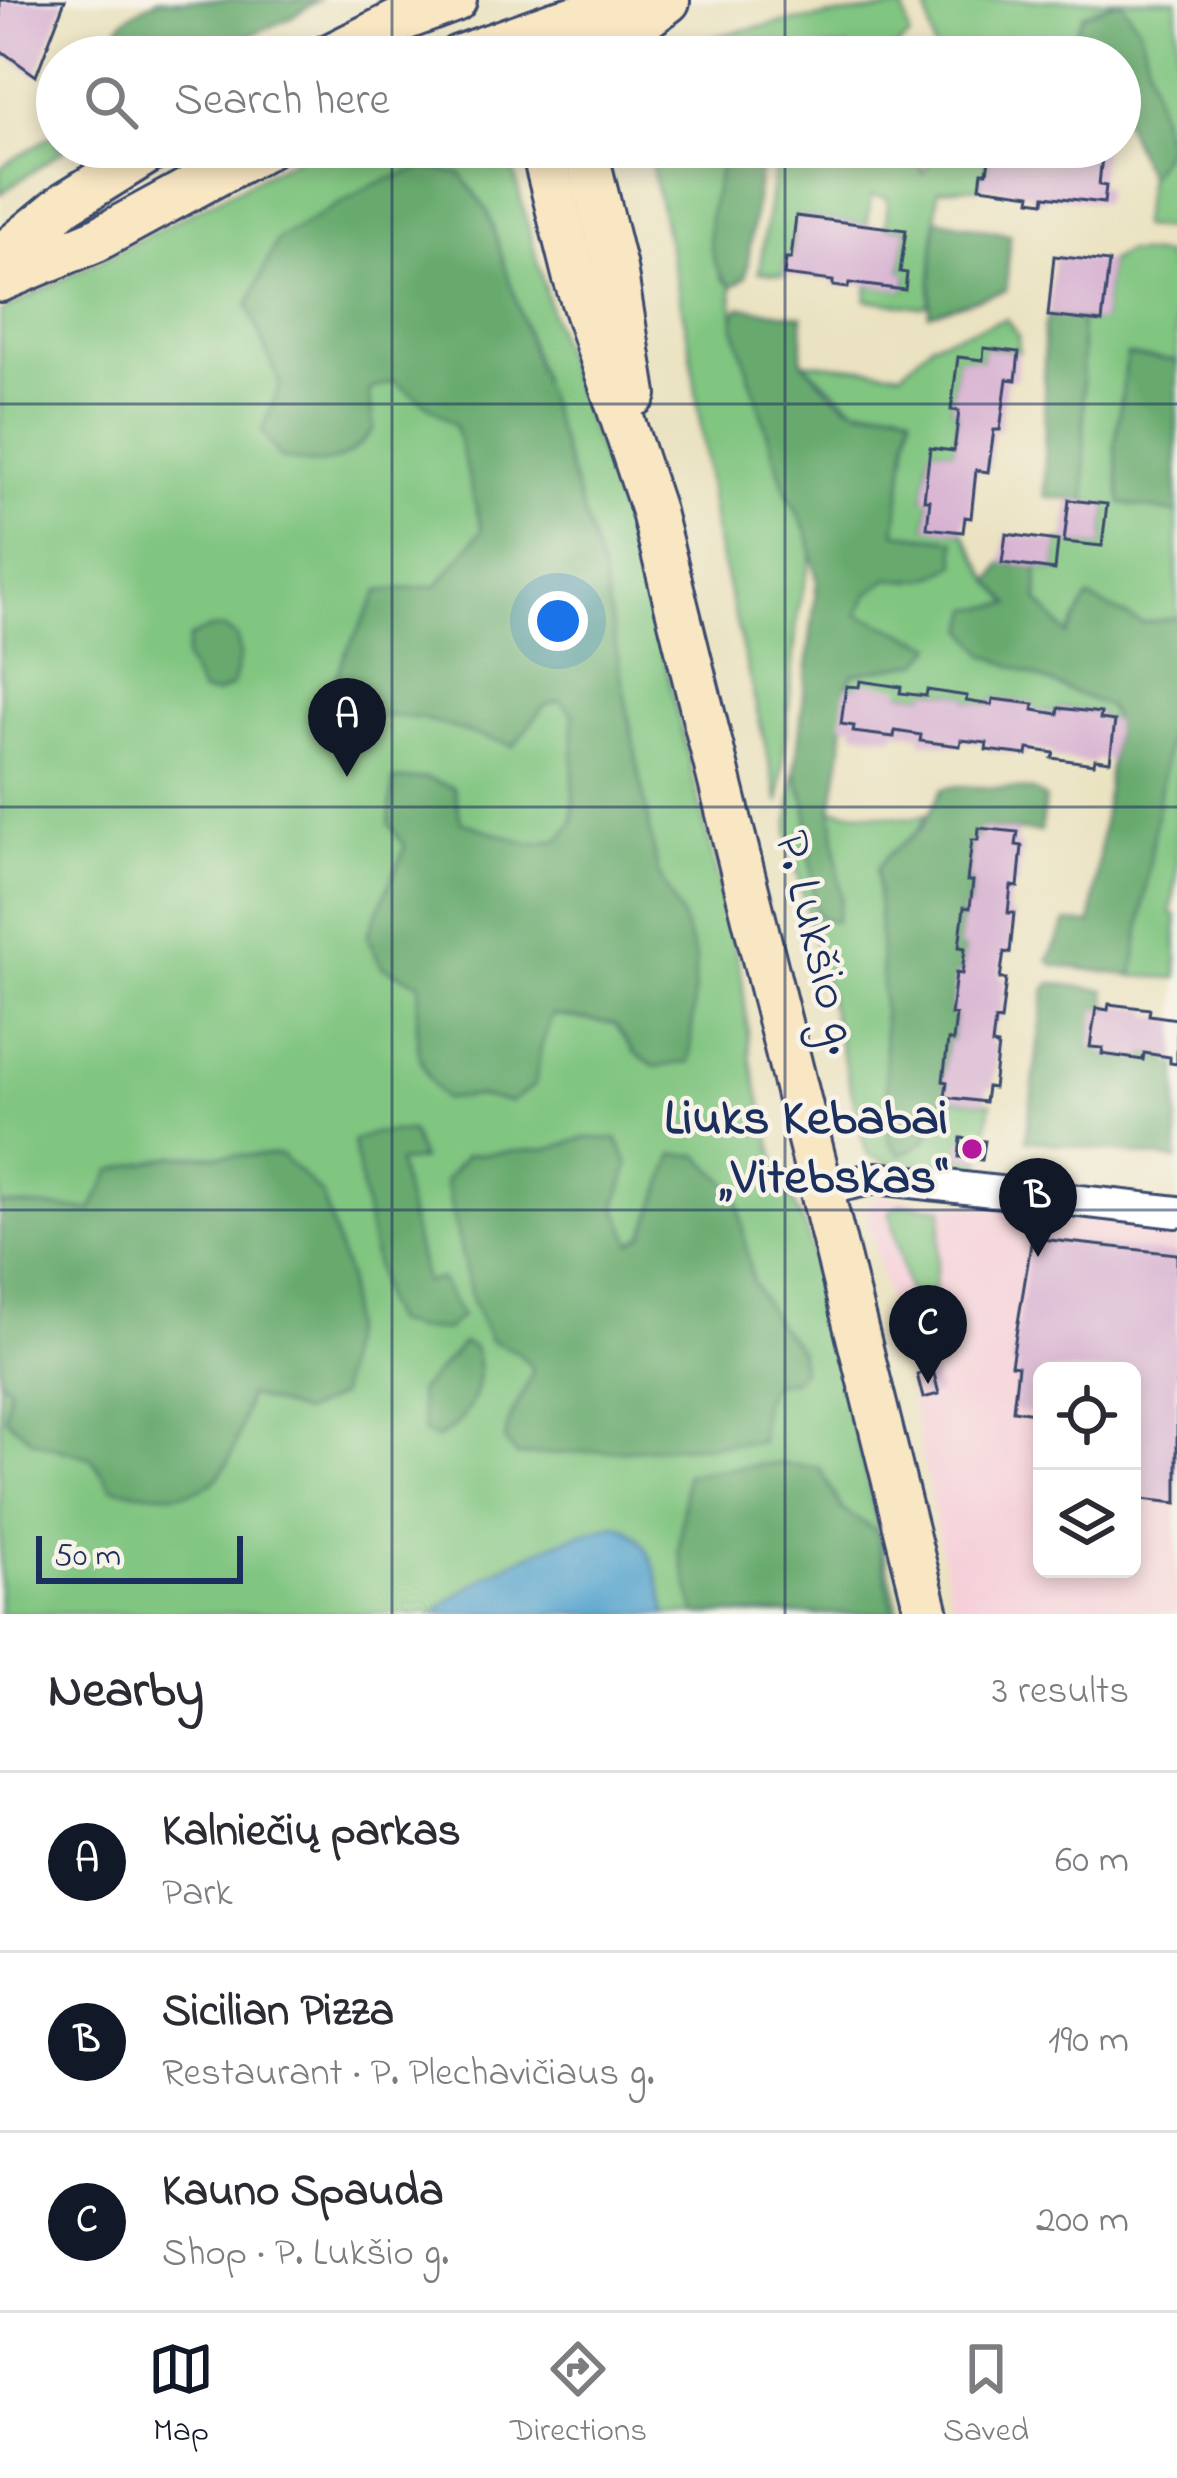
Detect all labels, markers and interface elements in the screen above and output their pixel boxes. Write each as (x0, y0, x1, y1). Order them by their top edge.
search box (36, 36, 1141, 168)
icon: search (78, 69, 144, 135)
text: Search here (174, 69, 390, 135)
your location (528, 591, 588, 651)
pin: A (308, 678, 386, 777)
street label: P. Lukšio g. (751, 823, 879, 1063)
place label: Liuks Kebabai „Vitebskas“ (664, 1083, 948, 1217)
marker: Liuks Kebabai „Vitebskas“ (959, 1136, 985, 1162)
pin: B (999, 1158, 1077, 1257)
pin: C (889, 1285, 967, 1384)
map controls (1033, 1362, 1141, 1578)
button: locate (1033, 1362, 1141, 1470)
button: layers (1033, 1470, 1141, 1578)
scale bar (36, 1530, 243, 1583)
text: 50 m (54, 1533, 121, 1581)
text: Nearby (48, 1655, 204, 1730)
text: 3 results (992, 1664, 1129, 1721)
text: Kalniečių parkas (162, 1800, 461, 1866)
text: A (75, 1833, 99, 1890)
text: 60 m (1055, 1833, 1129, 1890)
text: Park (162, 1866, 232, 1923)
text: Sicilian Pizza (162, 1980, 394, 2046)
text: B (74, 2013, 100, 2070)
text: 190 m (1048, 2013, 1129, 2070)
text: Restaurant · P. Plechavičiaus g. (162, 2046, 654, 2103)
text: Kauno Spauda (162, 2160, 443, 2226)
text: C (76, 2193, 98, 2250)
text: 200 m (1036, 2193, 1129, 2250)
text: Shop · P. Lukšio g. (162, 2226, 449, 2283)
tab: Map (148, 2336, 214, 2456)
tab: Directions (510, 2336, 647, 2456)
tab: Saved (943, 2336, 1029, 2456)

